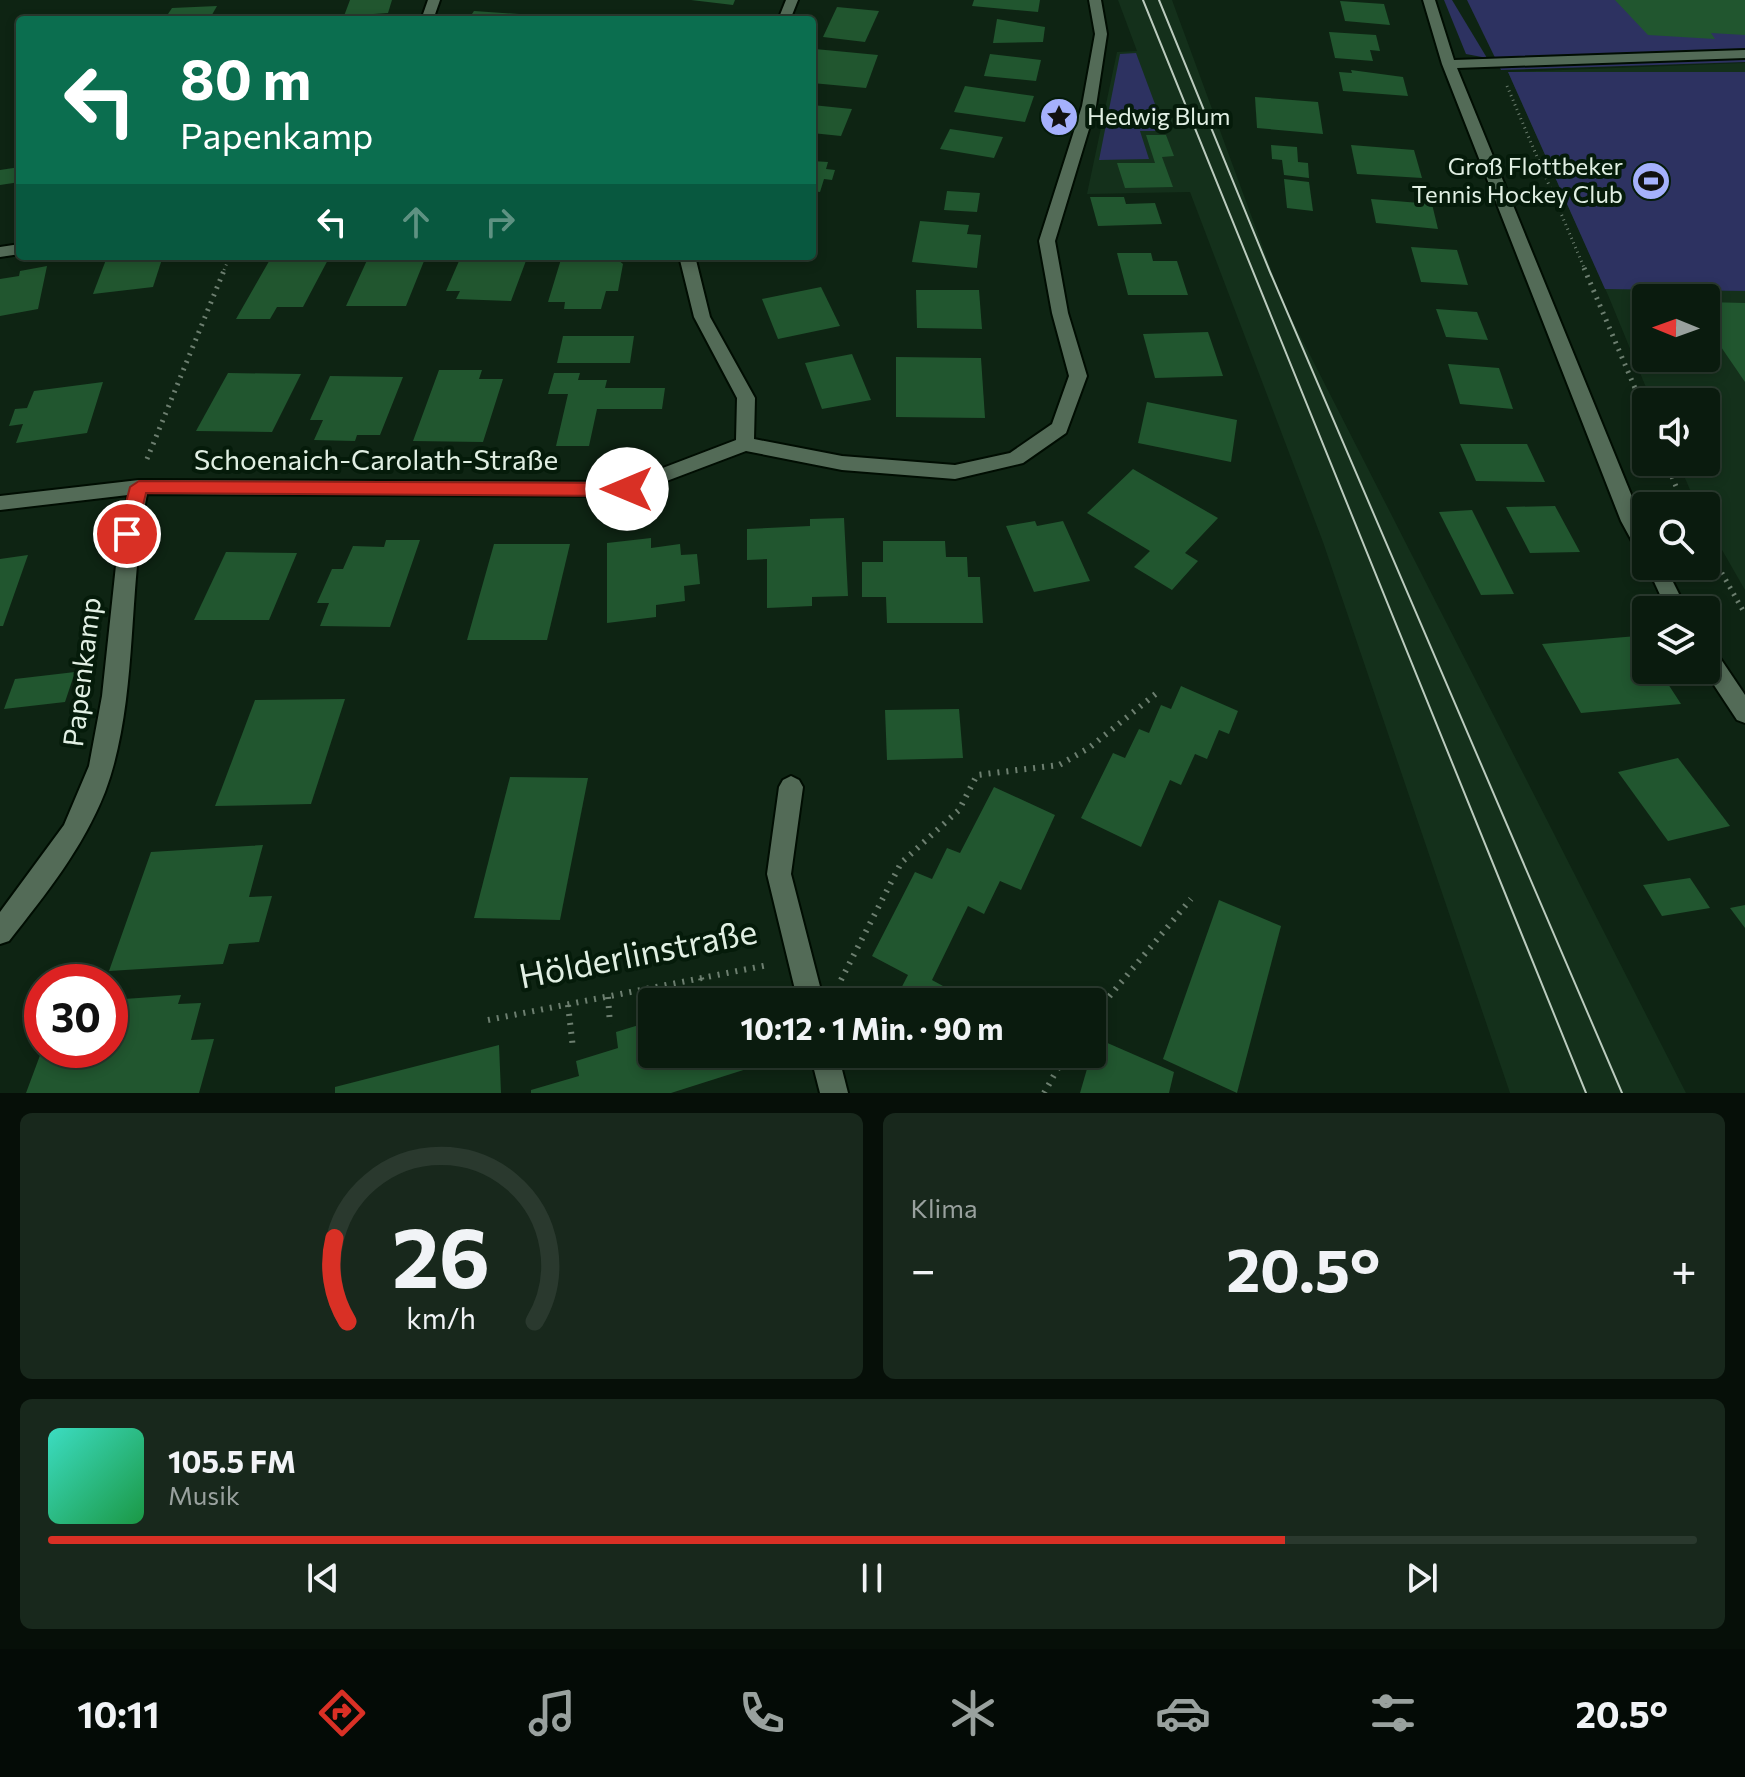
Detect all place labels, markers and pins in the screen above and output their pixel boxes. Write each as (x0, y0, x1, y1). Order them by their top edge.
place icon: Hedwig Blum (1038, 96, 1080, 138)
place label: Hedwig Blum (1087, 101, 1230, 130)
place label: Groß Flottbeker Tennis Hockey Club (1411, 151, 1623, 208)
sports icon: Groß Flottbeker Tennis Hockey Club (1630, 160, 1672, 202)
pin (93, 500, 161, 568)

